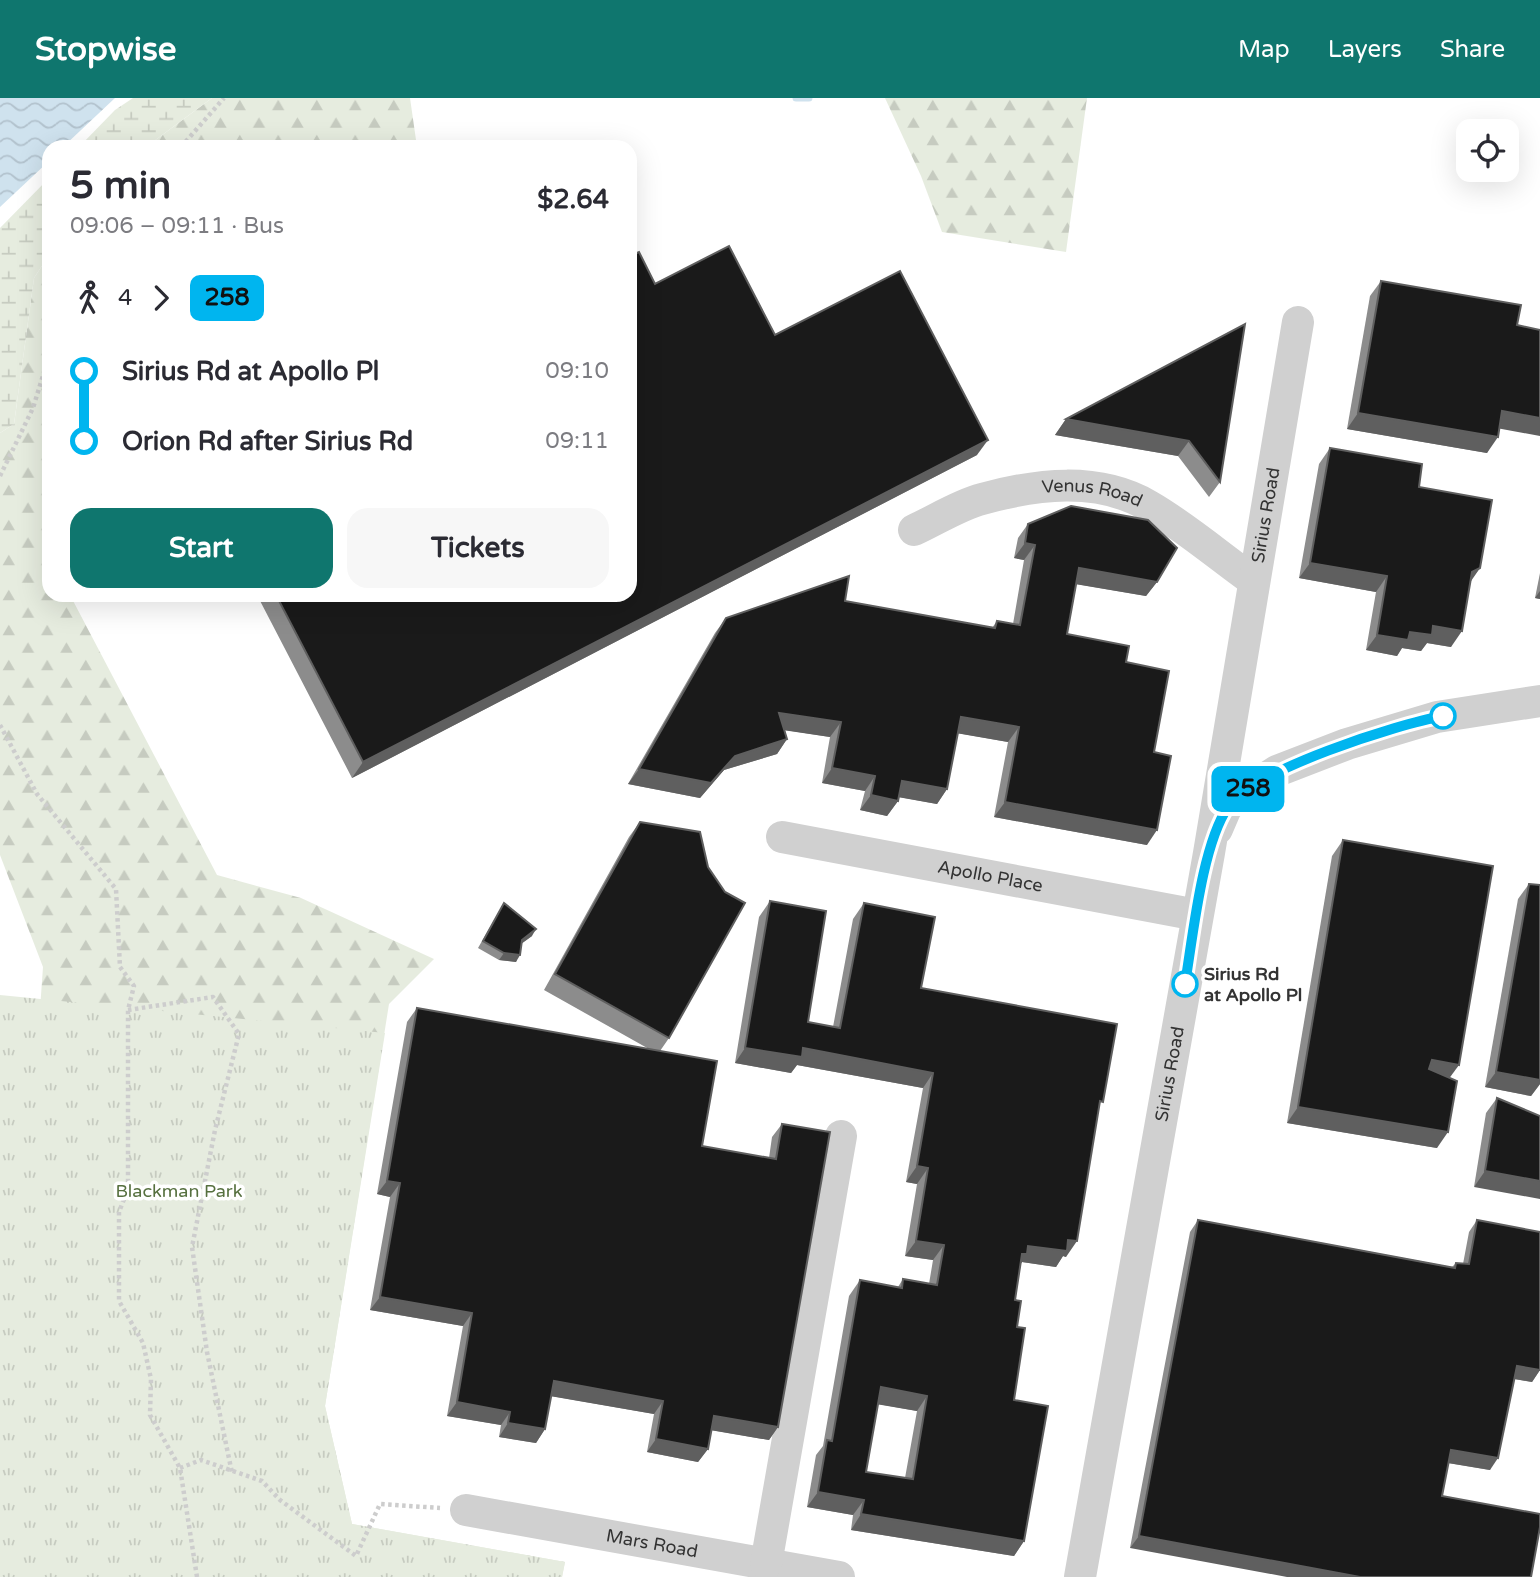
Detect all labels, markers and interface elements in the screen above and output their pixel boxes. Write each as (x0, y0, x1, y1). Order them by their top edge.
text: Stopwise (35, 30, 177, 69)
text: Map (1238, 35, 1290, 64)
text: Layers (1328, 35, 1402, 64)
text: Share (1440, 35, 1505, 64)
map controls (1456, 119, 1519, 182)
button: locate (1456, 119, 1519, 182)
text: 5 min (70, 163, 171, 209)
text: $2.64 (537, 184, 609, 215)
text: 09:06 – 09:11 · Bus (70, 212, 284, 240)
icon: walk (70, 279, 108, 317)
icon: forward (142, 279, 180, 317)
text: 258 (204, 283, 250, 312)
text: 4 (118, 284, 132, 312)
text: Sirius Rd at Apollo Pl (122, 356, 379, 387)
text: 09:10 (545, 357, 609, 385)
text: Orion Rd after Sirius Rd (122, 426, 413, 457)
text: 09:11 (545, 427, 609, 455)
street label: Sirius Road (1247, 466, 1284, 564)
street label: Venus Road (1041, 475, 1146, 512)
button: Start (70, 508, 333, 588)
button: Tickets (347, 508, 609, 588)
unlabelled marker (1430, 703, 1456, 729)
line badge: 258 (1208, 766, 1288, 812)
text: 258 (1225, 774, 1271, 803)
street label: Apollo Place (936, 856, 1045, 897)
place label: Sirius Rd at Apollo Pl (1204, 963, 1302, 1006)
marker: Sirius Rd at Apollo Pl (1172, 971, 1198, 997)
street label: Sirius Road (1150, 1025, 1189, 1123)
park label: Blackman Park (115, 1180, 243, 1202)
street label: Mars Road (604, 1524, 700, 1562)

